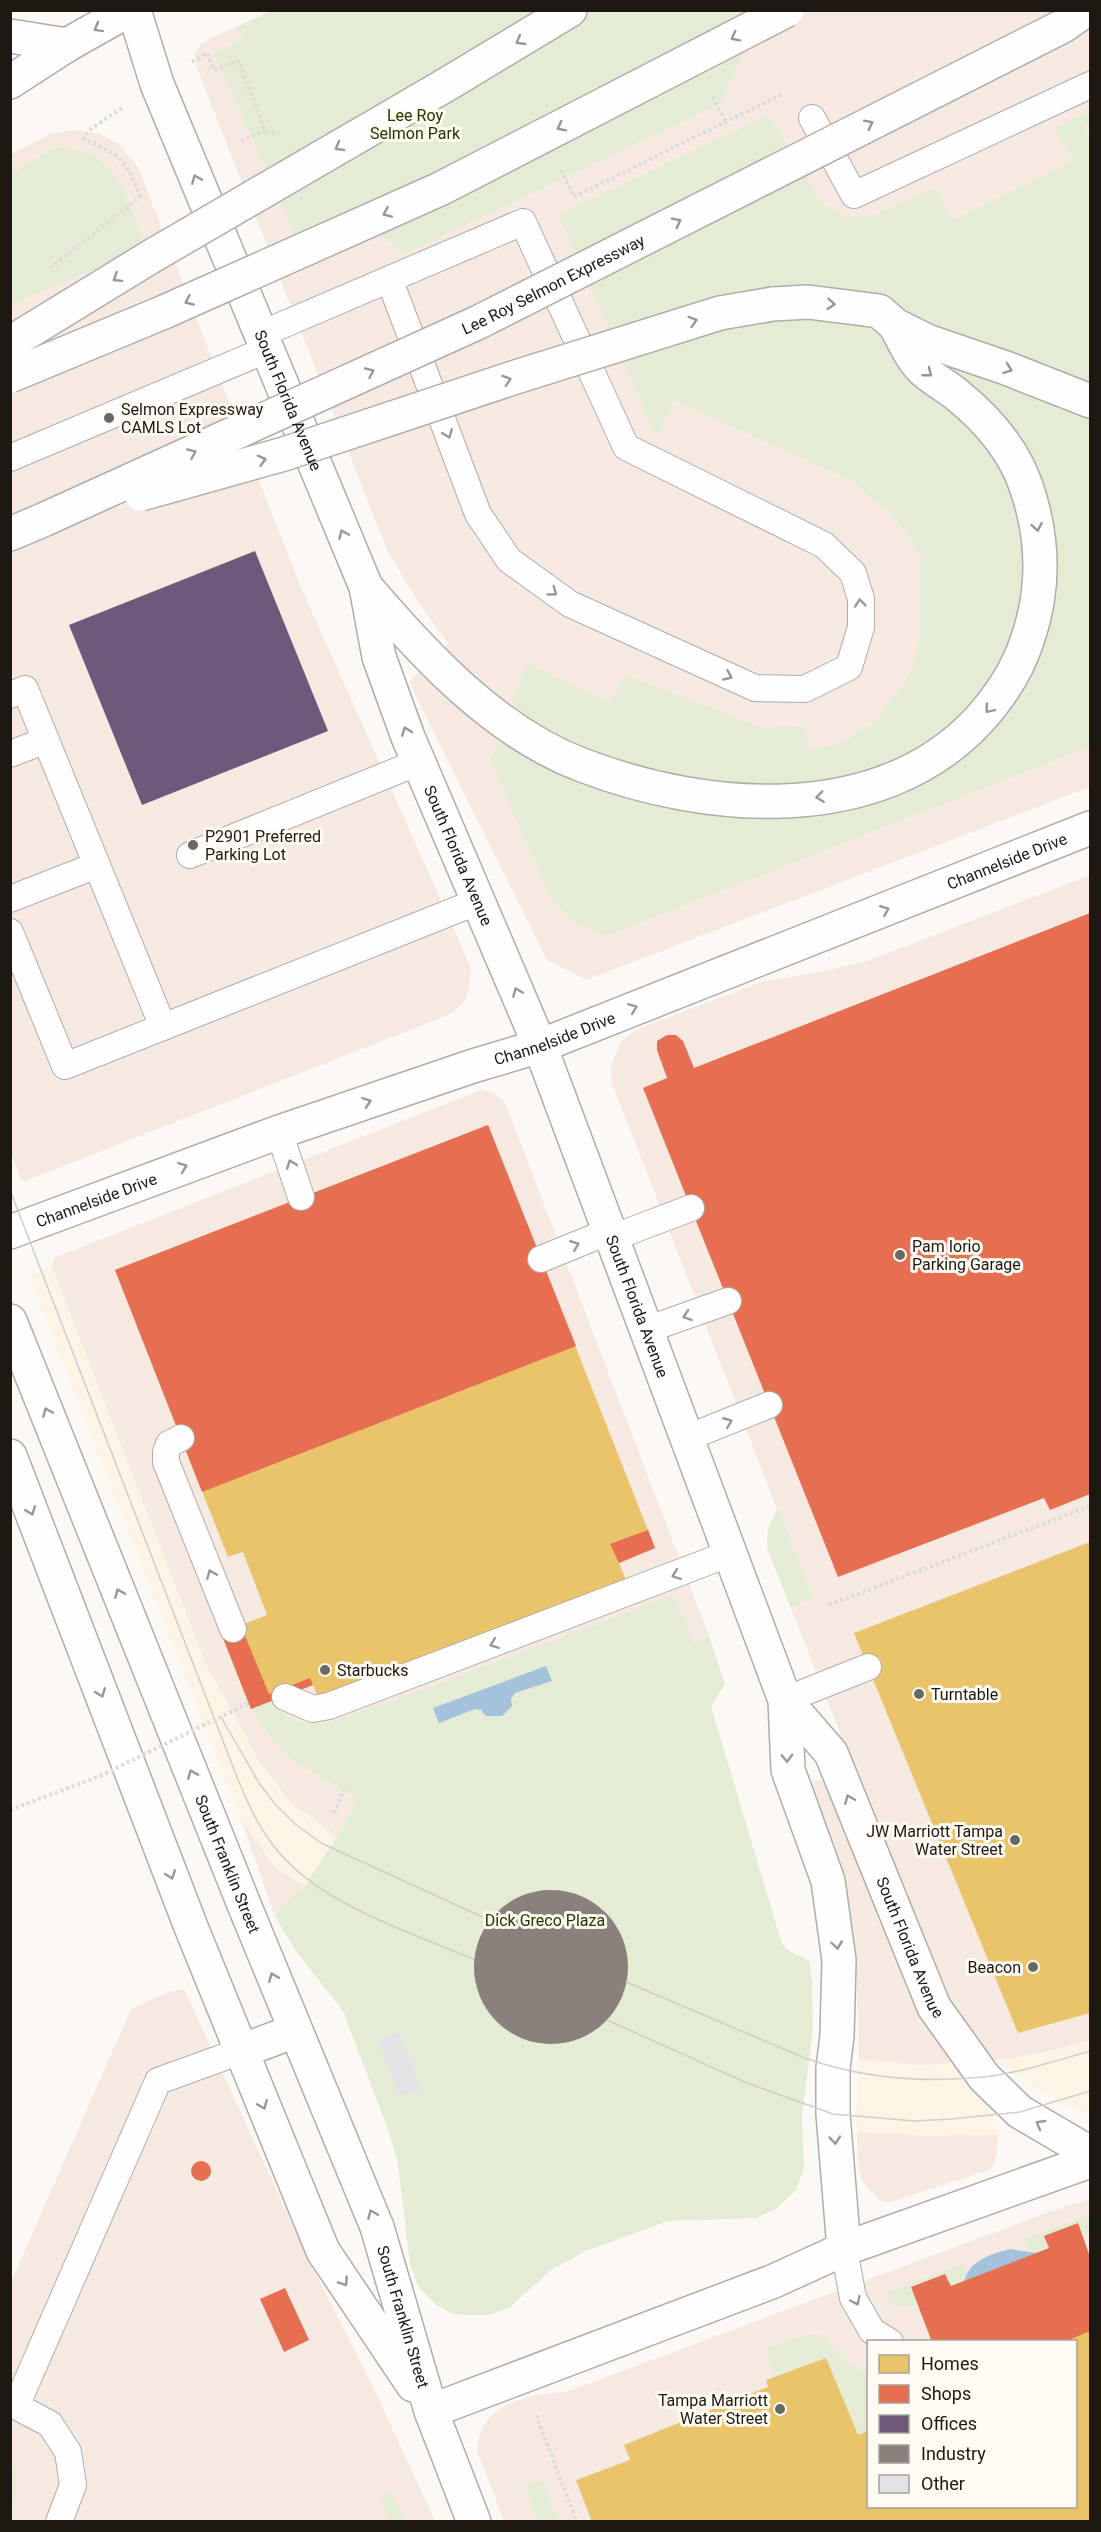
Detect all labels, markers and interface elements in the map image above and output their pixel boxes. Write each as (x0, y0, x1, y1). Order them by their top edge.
one-way arrow (94, 21, 104, 32)
one-way arrow (730, 30, 741, 41)
one-way arrow (516, 33, 526, 45)
park label: Lee Roy Selmon Park (370, 106, 461, 143)
one-way arrow (557, 119, 568, 131)
one-way arrow (863, 120, 874, 131)
one-way arrow (335, 140, 345, 151)
one-way arrow (191, 174, 203, 185)
one-way arrow (382, 206, 393, 218)
one-way arrow (670, 218, 681, 229)
street label: Lee Roy Selmon Expressway (459, 230, 648, 339)
one-way arrow (113, 271, 123, 283)
one-way arrow (185, 294, 196, 306)
one-way arrow (827, 297, 836, 310)
one-way arrow (687, 316, 698, 328)
street label: South Florida Avenue (250, 327, 326, 474)
one-way arrow (1002, 362, 1013, 374)
one-way arrow (921, 365, 932, 376)
one-way arrow (363, 367, 374, 379)
one-way arrow (501, 375, 512, 387)
place label: Selmon Expressway CAMLS Lot (121, 400, 264, 437)
marker: Selmon Expressway CAMLS Lot (102, 411, 116, 425)
one-way arrow (440, 428, 453, 439)
one-way arrow (186, 448, 197, 460)
one-way arrow (257, 455, 267, 468)
one-way arrow (1030, 521, 1043, 531)
one-way arrow (338, 529, 350, 540)
one-way arrow (546, 584, 557, 595)
one-way arrow (854, 598, 867, 608)
one-way arrow (722, 669, 733, 681)
one-way arrow (985, 702, 996, 713)
one-way arrow (401, 726, 414, 737)
street label: South Florida Avenue (420, 783, 496, 929)
one-way arrow (816, 790, 825, 802)
place label: P2901 Preferred Parking Lot (205, 827, 321, 864)
street label: Channelside Drive (944, 829, 1070, 894)
marker: P2901 Preferred Parking Lot (186, 838, 200, 852)
one-way arrow (879, 905, 890, 917)
one-way arrow (512, 987, 524, 998)
one-way arrow (628, 1003, 638, 1016)
street label: Channelside Drive (492, 1008, 618, 1069)
one-way arrow (361, 1096, 372, 1109)
one-way arrow (285, 1160, 298, 1170)
one-way arrow (178, 1162, 188, 1175)
street label: Channelside Drive (33, 1169, 160, 1232)
street label: South Florida Avenue (602, 1233, 672, 1380)
place label: Pam Iorio Parking Garage (912, 1237, 1021, 1274)
one-way arrow (569, 1240, 580, 1252)
marker: Pam Iorio Parking Garage (893, 1248, 907, 1262)
one-way arrow (682, 1308, 693, 1321)
one-way arrow (42, 1407, 54, 1418)
one-way arrow (721, 1417, 732, 1429)
one-way arrow (24, 1505, 37, 1516)
one-way arrow (671, 1568, 682, 1580)
one-way arrow (206, 1570, 218, 1581)
one-way arrow (114, 1588, 126, 1599)
one-way arrow (489, 1637, 500, 1649)
place label: Starbucks (337, 1661, 408, 1680)
marker: Starbucks (318, 1663, 332, 1677)
place label: Turntable (931, 1685, 998, 1704)
one-way arrow (94, 1687, 107, 1698)
marker: Turntable (912, 1687, 926, 1701)
one-way arrow (781, 1754, 794, 1763)
one-way arrow (187, 1770, 199, 1781)
street label: South Franklin Street (191, 1792, 264, 1936)
one-way arrow (844, 1794, 856, 1805)
place label: JW Marriott Tampa Water Street (866, 1822, 1003, 1859)
marker: JW Marriott Tampa Water Street (1008, 1833, 1022, 1847)
one-way arrow (164, 1869, 176, 1880)
street label: South Florida Avenue (872, 1874, 948, 2022)
park label: Dick Greco Plaza (485, 1911, 605, 1930)
one-way arrow (830, 1941, 842, 1950)
place label: Beacon (968, 1958, 1021, 1977)
marker: Beacon (1026, 1960, 1040, 1974)
one-way arrow (268, 1972, 280, 1983)
one-way arrow (256, 2099, 268, 2110)
one-way arrow (1036, 2119, 1046, 2131)
one-way arrow (828, 2135, 841, 2144)
one-way arrow (367, 2210, 379, 2221)
street label: South Franklin Street (373, 2243, 433, 2390)
one-way arrow (336, 2276, 348, 2286)
one-way arrow (849, 2295, 861, 2306)
legend (867, 2340, 1077, 2508)
text: Homes (921, 2353, 979, 2374)
text: Shops (921, 2383, 971, 2404)
place label: Tampa Marriott Water Street (658, 2391, 768, 2428)
marker: Tampa Marriott Water Street (773, 2402, 787, 2416)
text: Offices (921, 2413, 977, 2434)
text: Industry (921, 2443, 986, 2464)
text: Other (921, 2473, 965, 2494)

